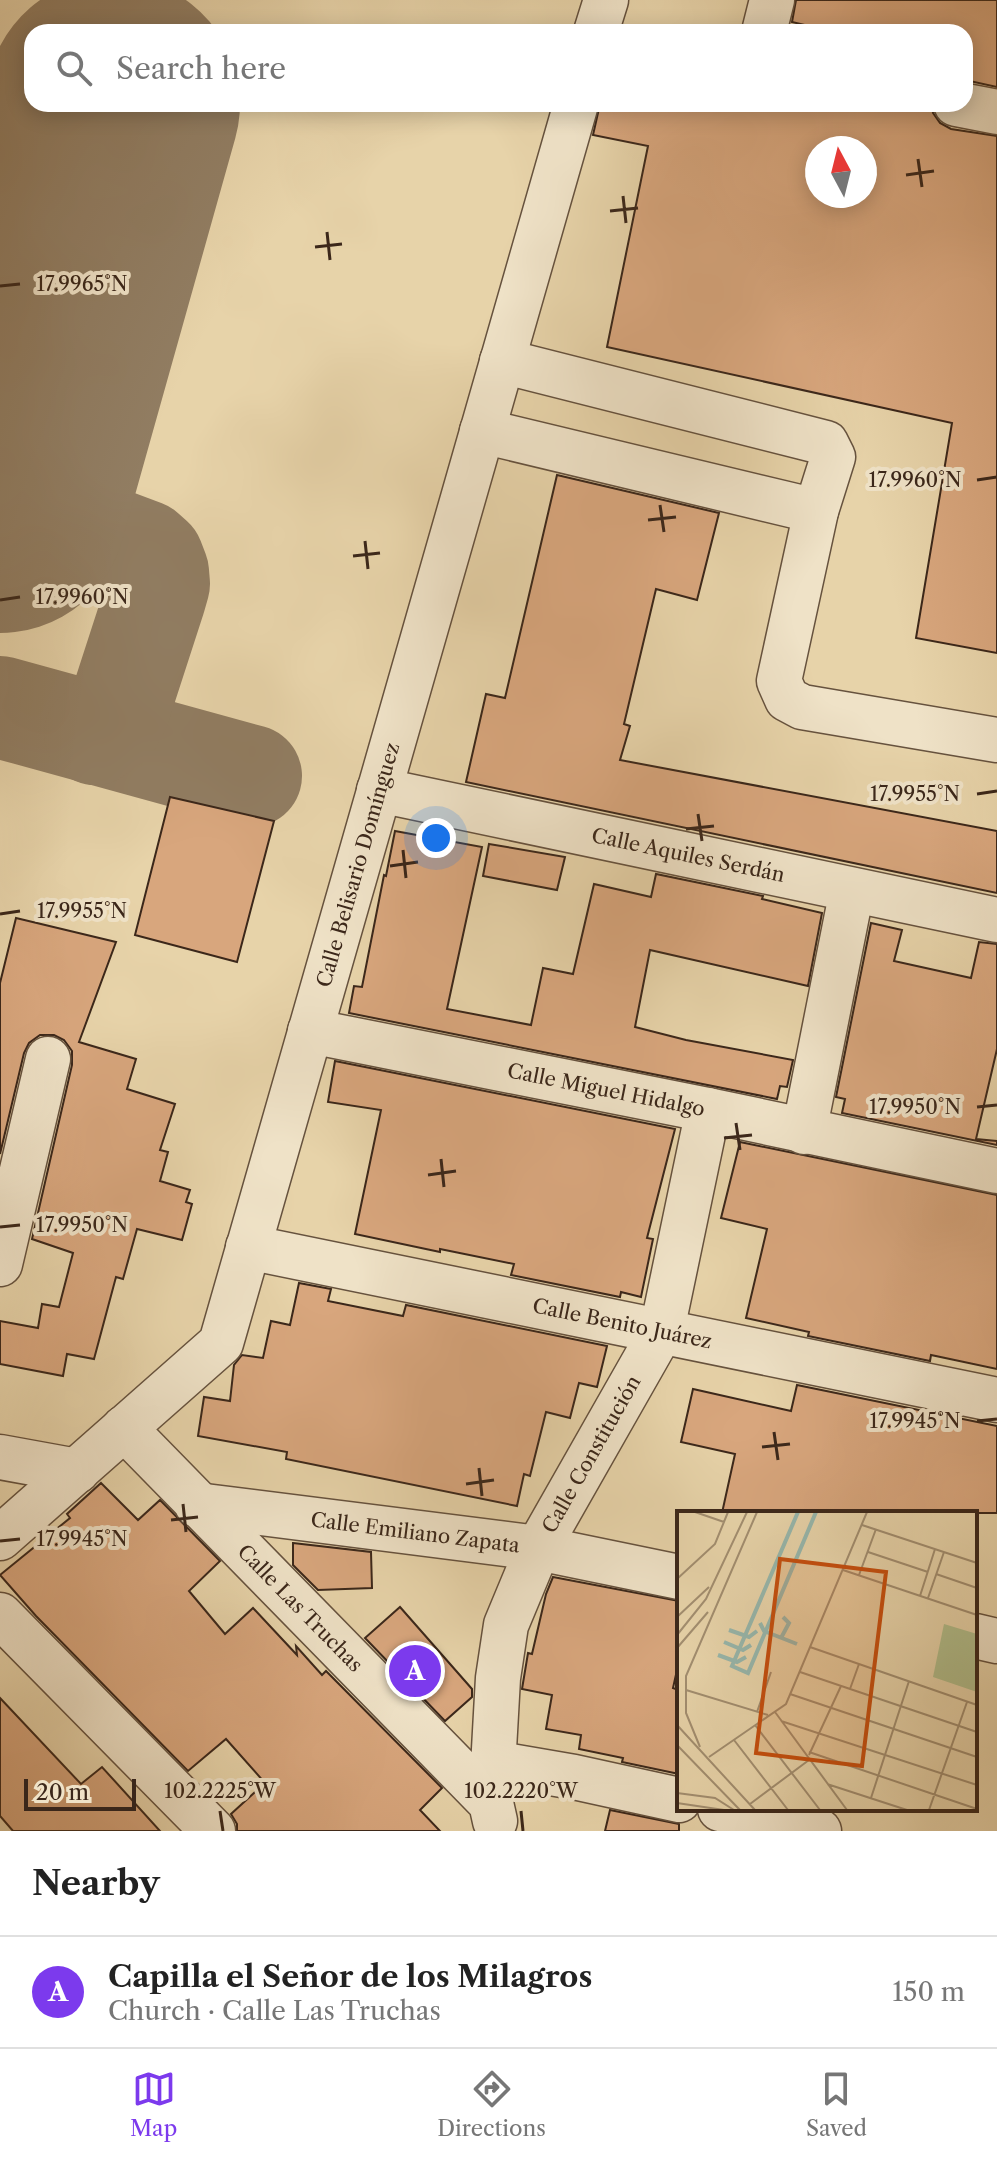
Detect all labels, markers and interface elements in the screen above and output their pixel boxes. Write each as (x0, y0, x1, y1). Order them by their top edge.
search box (24, 24, 973, 112)
icon: search (52, 46, 96, 90)
text: Search here (116, 50, 286, 87)
north arrow (805, 136, 877, 208)
text: 17.9965°N (36, 272, 128, 296)
text: 17.9960°N (869, 468, 961, 492)
text: 17.9960°N (36, 585, 128, 609)
street label: Calle Belisario Domínguez (312, 740, 404, 990)
text: 17.9955°N (870, 782, 960, 806)
your location (416, 818, 456, 858)
street label: Calle Aquiles Serdán (590, 823, 787, 887)
text: 17.9955°N (37, 899, 127, 923)
street label: Calle Miguel Hidalgo (505, 1058, 707, 1121)
text: 17.9950°N (869, 1095, 961, 1119)
text: 17.9950°N (36, 1213, 128, 1237)
street label: Calle Benito Juárez (531, 1293, 714, 1353)
street label: Calle Constitución (537, 1371, 646, 1537)
text: 17.9945°N (870, 1409, 960, 1433)
street label: Calle Emiliano Zapata (309, 1507, 522, 1558)
inset map (677, 1511, 977, 1811)
text: 17.9945°N (37, 1527, 127, 1551)
street label: Calle Las Truchas (233, 1540, 368, 1677)
pin: A (389, 1641, 441, 1701)
scale bar (24, 1775, 136, 1811)
text: 20 m (36, 1779, 89, 1806)
text: 102.2225°W (164, 1779, 277, 1803)
text: 102.2220°W (464, 1779, 579, 1803)
text: Nearby (32, 1862, 160, 1904)
text: Capilla el Señor de los Milagros (108, 1958, 592, 1995)
text: A (48, 1976, 68, 2008)
text: 150 m (892, 1976, 965, 2008)
text: Church · Calle Las Truchas (108, 1995, 441, 2027)
tab: Map (130, 2067, 177, 2142)
tab: Directions (437, 2067, 546, 2142)
tab: Saved (806, 2067, 867, 2142)

